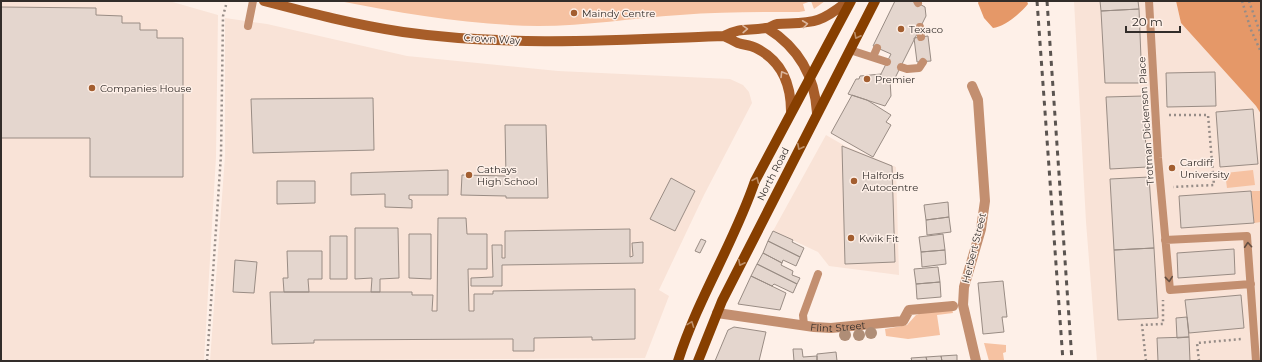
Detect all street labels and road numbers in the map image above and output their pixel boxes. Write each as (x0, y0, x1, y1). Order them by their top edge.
street label: Crown Way (463, 31, 521, 47)
street label: Trotman Dickenson Place (1135, 56, 1157, 186)
street label: North Road (754, 145, 792, 203)
street label: Herbert Street (959, 211, 989, 285)
street label: Flint Street (809, 318, 866, 335)

